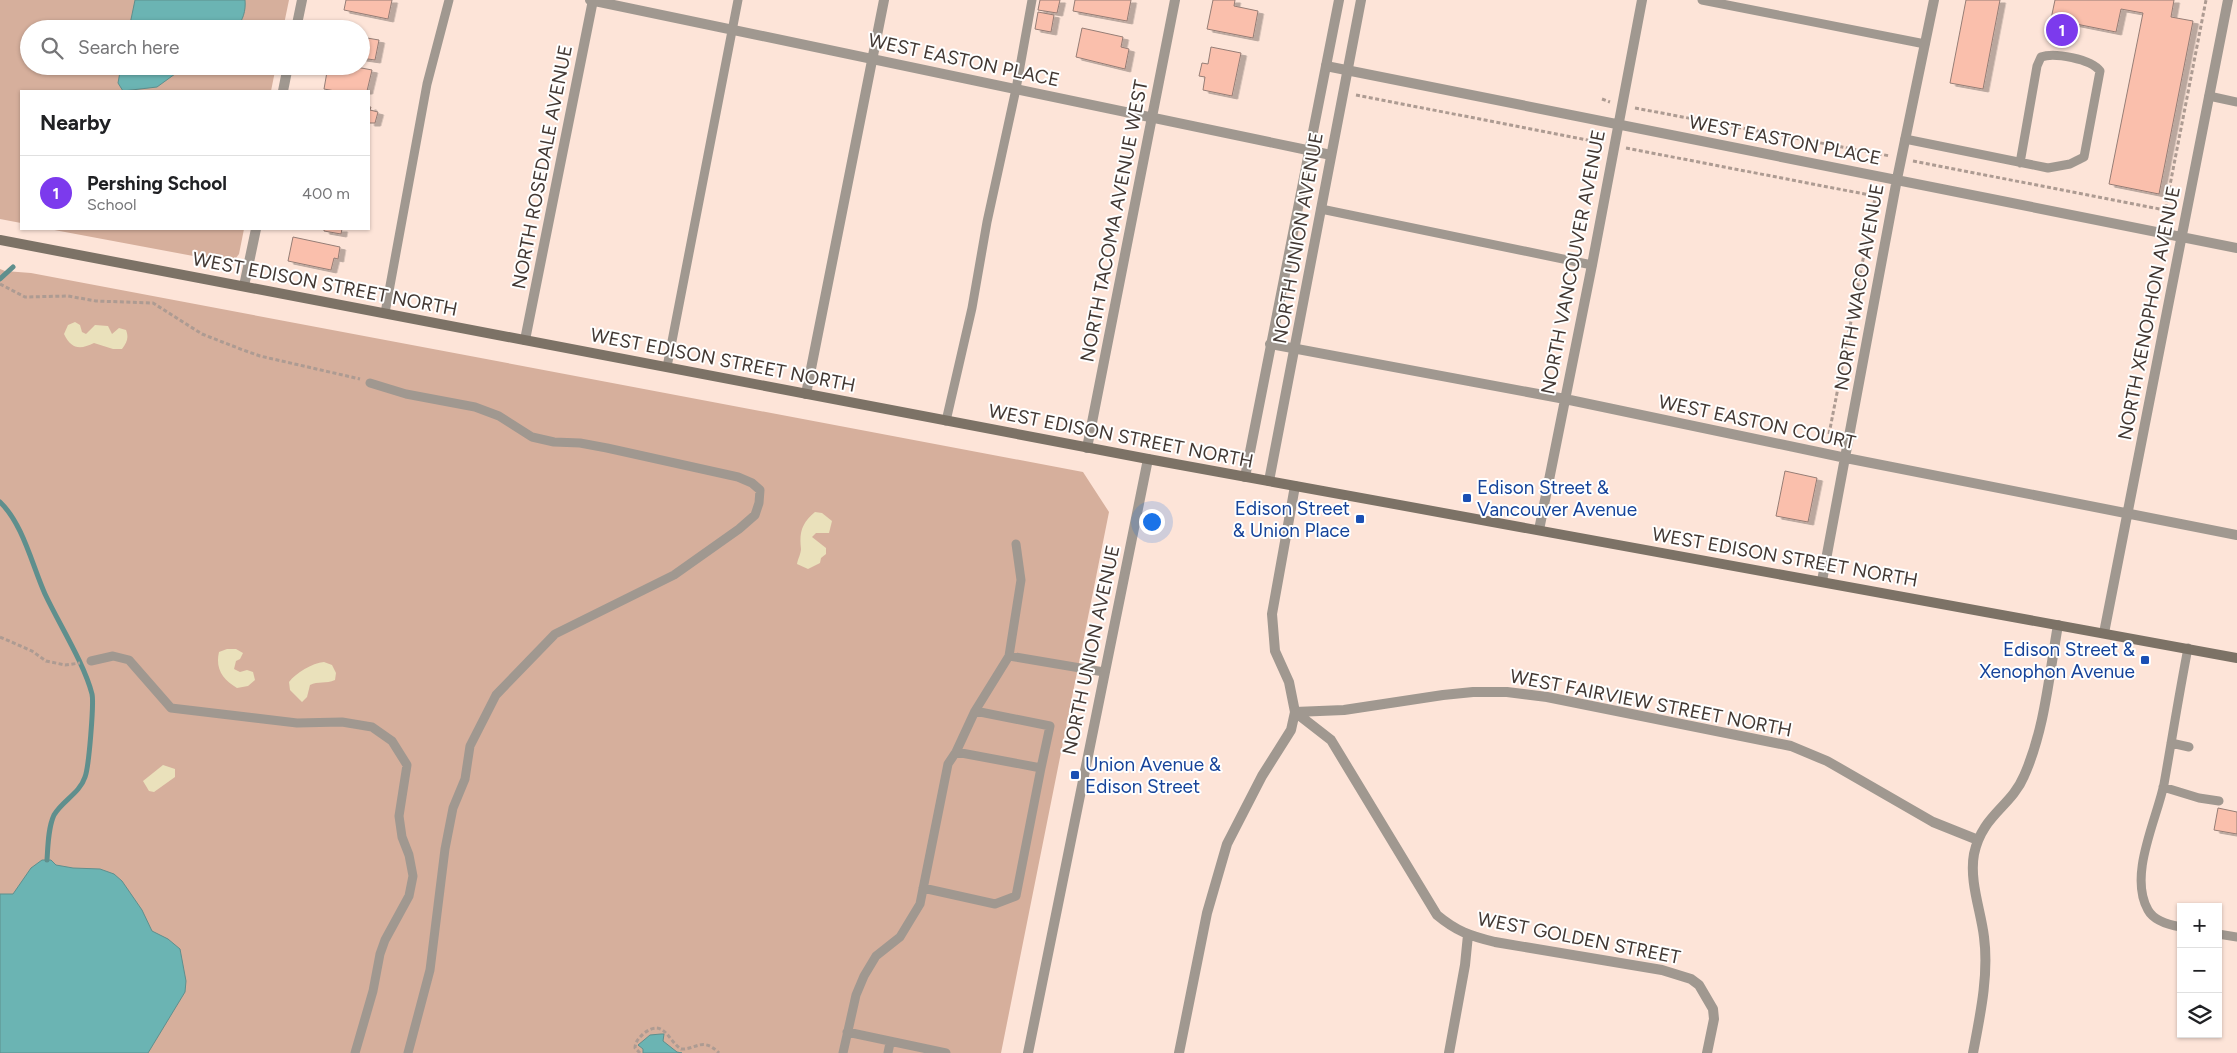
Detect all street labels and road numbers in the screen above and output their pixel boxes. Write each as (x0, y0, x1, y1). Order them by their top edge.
street label: WEST EASTON PLACE (866, 28, 1062, 92)
street label: NORTH ROSEDALE AVENUE (507, 43, 577, 291)
street label: NORTH TACOMA AVENUE WEST (1075, 78, 1153, 364)
street label: WEST EASTON PLACE (1687, 110, 1883, 170)
street label: NORTH VANCOUVER AVENUE (1536, 128, 1610, 396)
street label: NORTH UNION AVENUE (1268, 131, 1328, 345)
street label: NORTH WACO AVENUE (1829, 182, 1889, 392)
street label: NORTH XENOPHON AVENUE (2113, 184, 2185, 442)
street label: WEST EDISON STREET NORTH (191, 247, 459, 321)
street label: WEST EDISON STREET NORTH (589, 323, 857, 397)
street label: WEST EASTON COURT (1656, 390, 1858, 454)
street label: WEST EDISON STREET NORTH (987, 399, 1255, 473)
street label: WEST EDISON STREET NORTH (1650, 522, 1920, 592)
street label: NORTH UNION AVENUE (1058, 543, 1124, 757)
street label: WEST FAIRVIEW STREET NORTH (1508, 664, 1794, 742)
street label: WEST GOLDEN STREET (1476, 907, 1683, 969)

